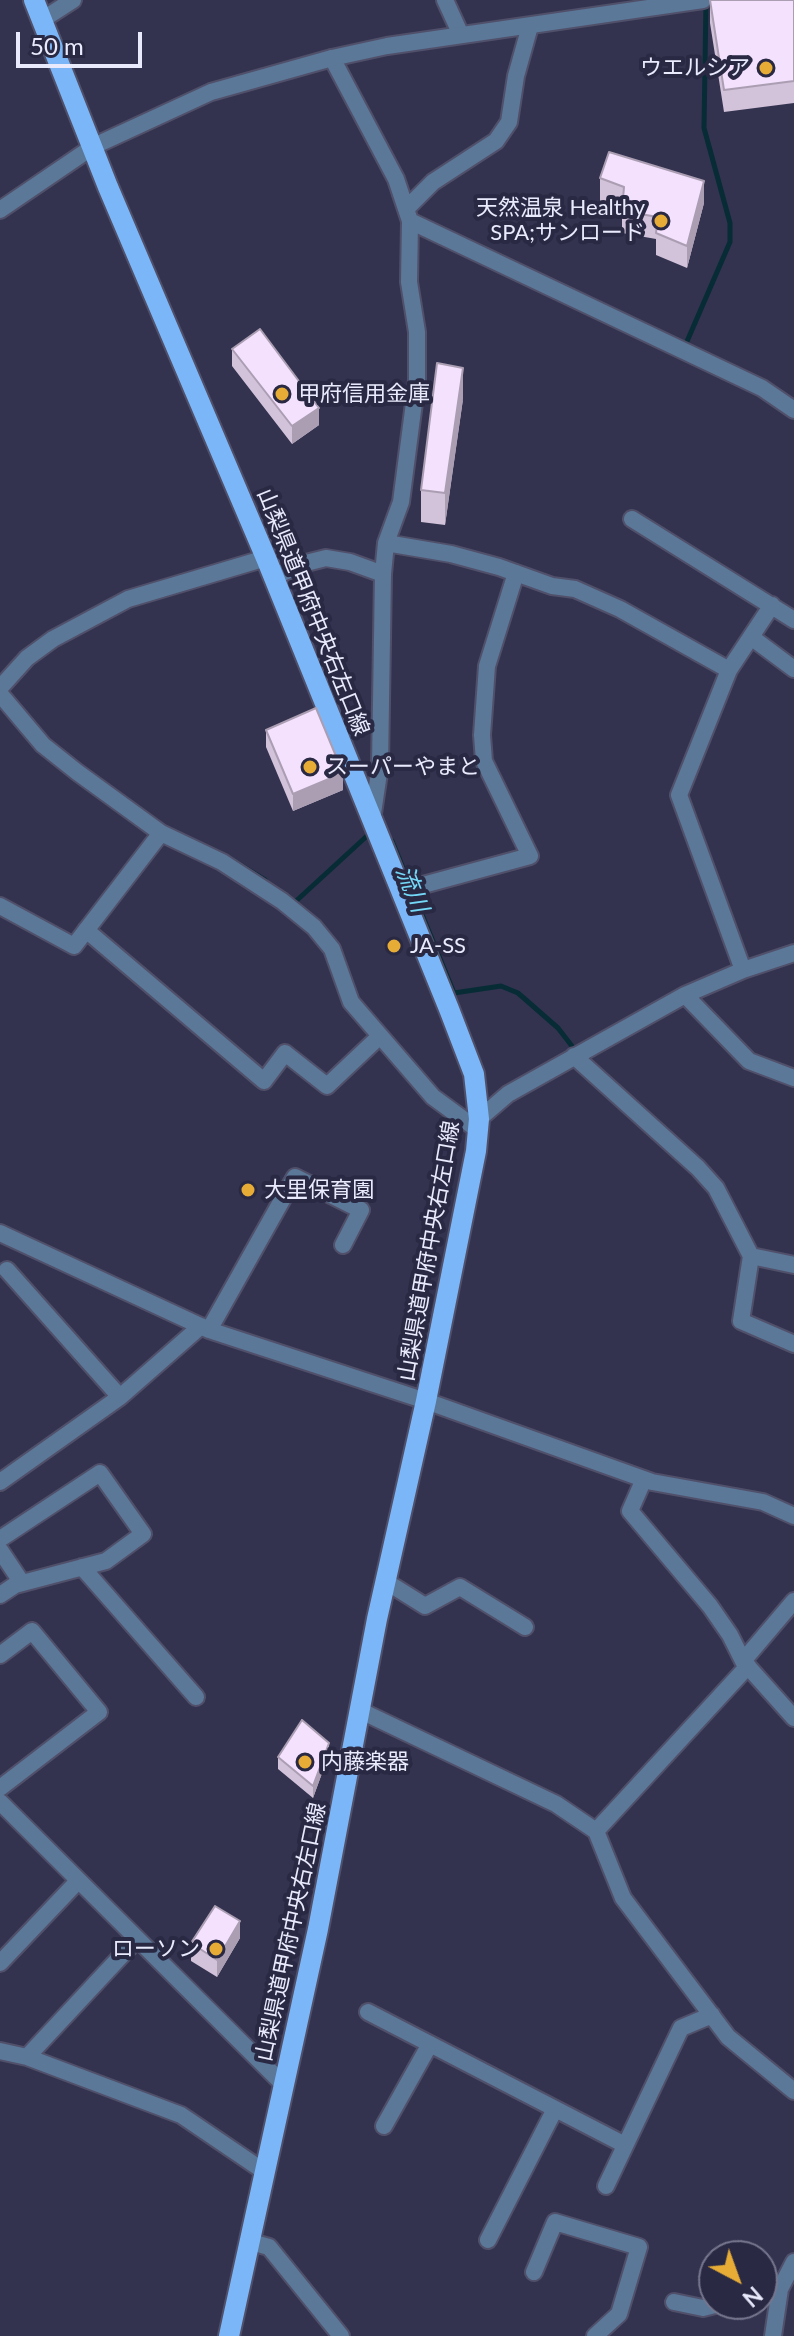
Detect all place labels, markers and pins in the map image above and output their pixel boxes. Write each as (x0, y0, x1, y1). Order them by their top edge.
place label: ウエルシア (640, 55, 750, 81)
marker: ウエルシア (757, 59, 775, 77)
place label: 天然温泉 Healthy SPA;サンロード (476, 195, 645, 246)
marker: 天然温泉 Healthy SPA;サンロード (652, 212, 670, 230)
place label: 甲府信用金庫 (298, 381, 430, 407)
marker: 甲府信用金庫 (273, 385, 291, 403)
place label: スーパーやまと (326, 754, 480, 780)
marker: スーパーやまと (301, 758, 319, 776)
place label: JA-SS (410, 933, 466, 959)
marker: JA-SS (385, 937, 403, 955)
place label: 大里保育園 (264, 1177, 374, 1203)
marker: 大里保育園 (239, 1181, 257, 1199)
place label: 内藤楽器 (321, 1749, 409, 1775)
marker: 内藤楽器 (296, 1753, 314, 1771)
place label: ローソン (112, 1936, 200, 1962)
marker: ローソン (207, 1940, 225, 1958)

